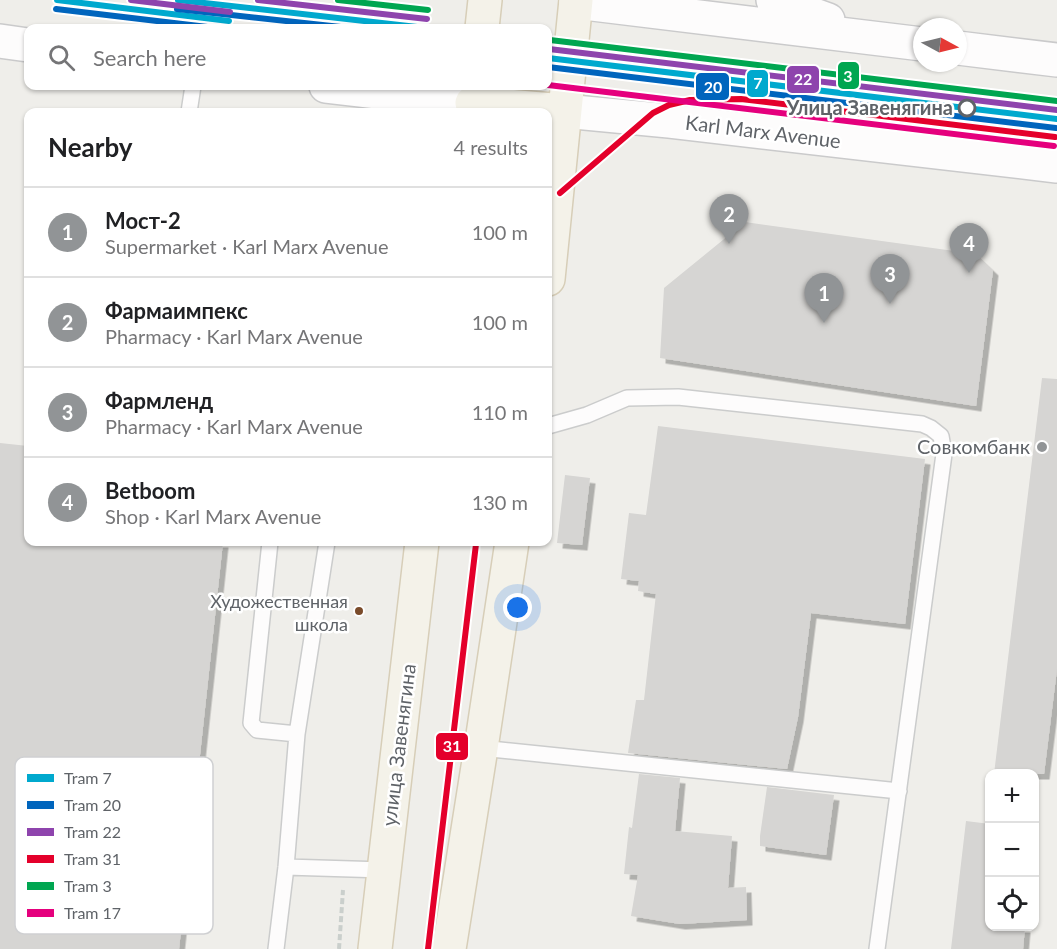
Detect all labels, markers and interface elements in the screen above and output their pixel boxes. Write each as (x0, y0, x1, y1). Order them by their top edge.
north arrow (913, 18, 967, 72)
search box (24, 24, 552, 90)
icon: search (45, 41, 78, 74)
text: Search here (93, 44, 206, 71)
line badge: 3 (837, 61, 860, 90)
line badge: 22 (786, 65, 820, 94)
text: 3 (843, 66, 853, 85)
line badge: 7 (746, 69, 769, 98)
text: 22 (794, 69, 812, 88)
line badge: 20 (695, 72, 730, 101)
text: 7 (753, 73, 763, 92)
text: 20 (704, 77, 722, 96)
place label: Улица Завенягина (785, 95, 953, 119)
marker: Улица Завенягина (958, 99, 976, 117)
street label: Karl Marx Avenue (684, 110, 842, 152)
text: Nearby (48, 131, 133, 163)
text: 4 results (453, 135, 528, 159)
pin: 2 (710, 194, 748, 244)
text: Мост-2 (105, 207, 181, 234)
text: 1 (62, 220, 73, 244)
text: 100 m (472, 220, 528, 244)
pin: 4 (950, 224, 988, 273)
text: Supermarket · Karl Marx Avenue (105, 234, 389, 258)
pin: 3 (870, 254, 910, 304)
pin: 1 (804, 274, 844, 323)
text: Фармаимпекс (105, 297, 248, 324)
text: 2 (62, 310, 73, 334)
text: 100 m (472, 310, 528, 334)
text: Pharmacy · Karl Marx Avenue (105, 324, 363, 348)
text: Фармленд (105, 387, 213, 414)
text: 3 (62, 400, 73, 424)
text: 110 m (472, 400, 528, 424)
text: Pharmacy · Karl Marx Avenue (105, 414, 363, 438)
place label: Совкомбанк (917, 434, 1031, 458)
marker: Совкомбанк (1035, 440, 1049, 454)
text: Betboom (105, 477, 195, 504)
text: 4 (62, 490, 73, 514)
text: 130 m (472, 490, 528, 514)
text: Shop · Karl Marx Avenue (105, 504, 321, 528)
place label: Художественная школа (210, 590, 348, 635)
your location (503, 593, 532, 622)
marker: Художественная школа (353, 605, 365, 617)
street label: улица Завенягина (376, 662, 420, 828)
line badge: 31 (435, 732, 469, 761)
text: 31 (443, 736, 461, 755)
legend (15, 757, 213, 934)
text: Tram 7 (64, 768, 112, 787)
map controls (985, 769, 1039, 931)
button: + (985, 769, 1039, 823)
text: Tram 20 (64, 795, 121, 814)
text: Tram 22 (64, 822, 121, 841)
button: − (985, 823, 1039, 877)
text: Tram 31 (64, 849, 121, 868)
text: Tram 3 (64, 876, 112, 895)
button: locate (985, 877, 1039, 931)
text: Tram 17 (64, 903, 121, 922)

